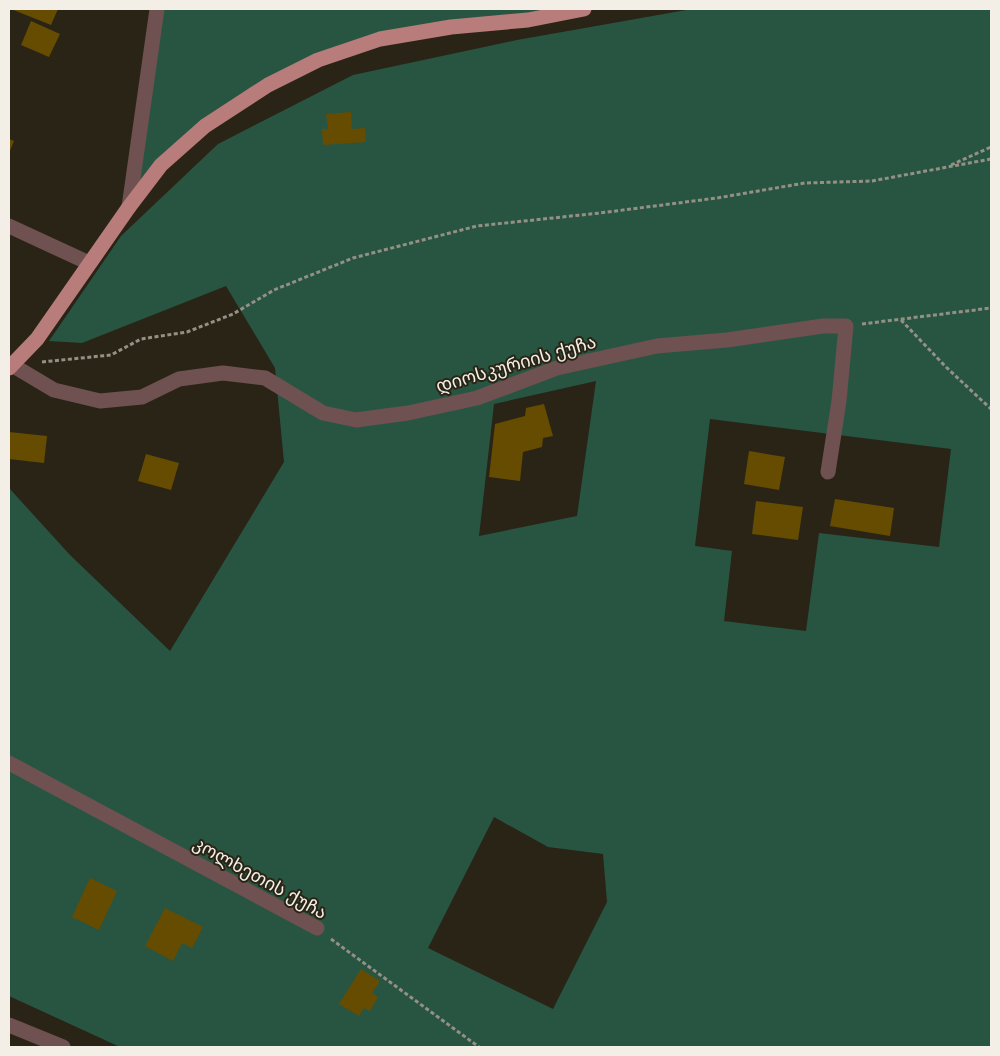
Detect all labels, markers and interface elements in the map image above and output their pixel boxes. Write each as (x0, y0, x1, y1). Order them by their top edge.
street label: დიოსკურიის ქუჩა (433, 330, 599, 397)
street label: კოლხეთის ქუჩა (189, 831, 331, 924)

